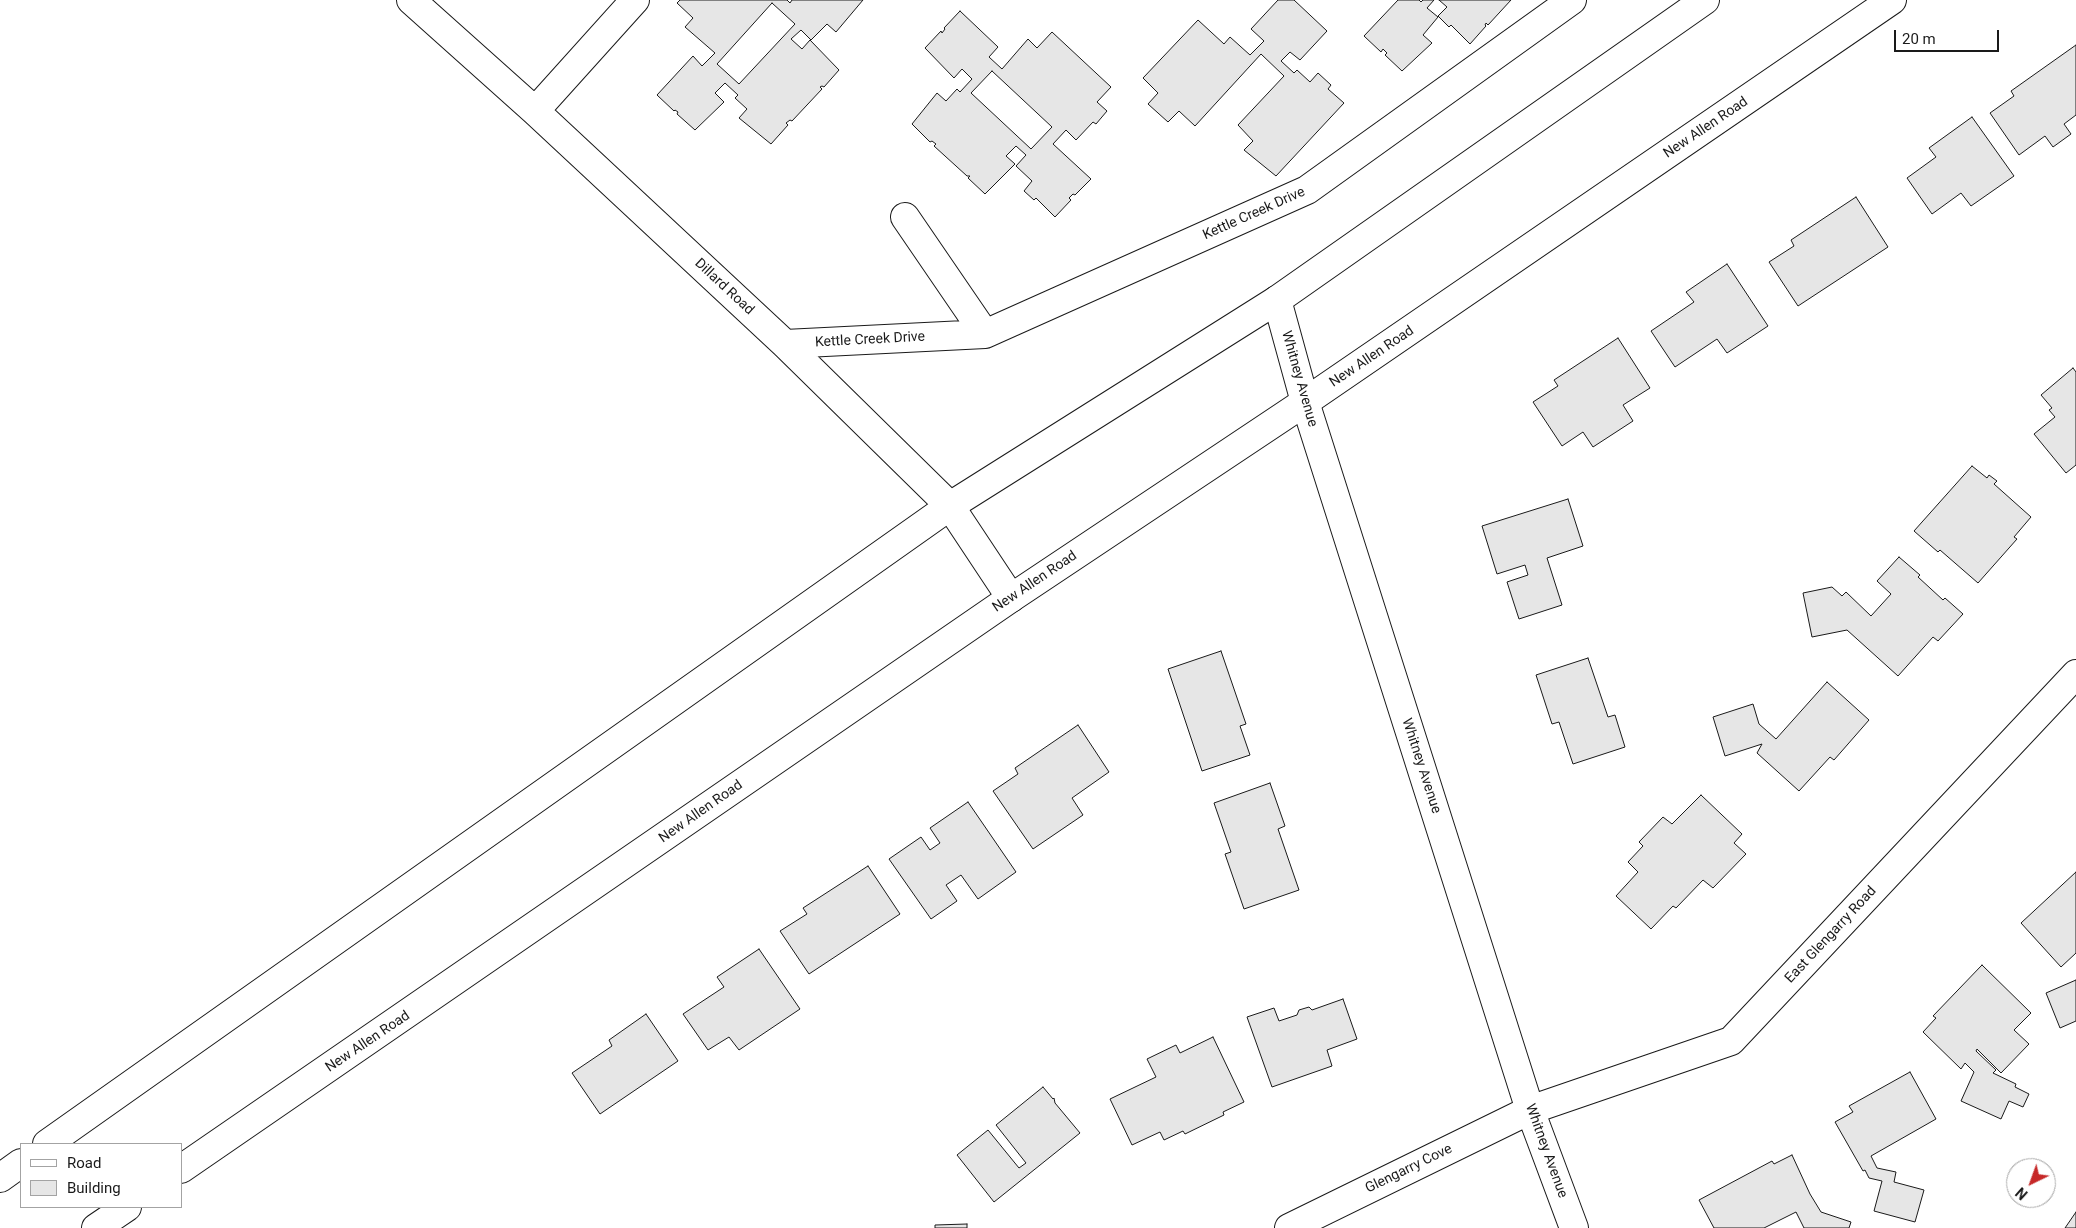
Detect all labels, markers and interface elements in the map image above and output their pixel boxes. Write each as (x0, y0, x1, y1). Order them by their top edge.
scale bar (1896, 20, 2001, 52)
text: 20 m (1902, 30, 1936, 48)
street label: New Allen Road (1661, 94, 1751, 162)
street label: Kettle Creek Drive (1200, 184, 1308, 244)
street label: Dillard Road (691, 255, 757, 319)
street label: New Allen Road (1327, 323, 1417, 391)
street label: Kettle Creek Drive (815, 329, 925, 351)
street label: Whitney Avenue (1277, 329, 1321, 429)
street label: New Allen Road (990, 548, 1080, 616)
street label: Whitney Avenue (1398, 716, 1444, 816)
street label: New Allen Road (656, 777, 746, 847)
street label: East Glengarry Road (1782, 883, 1880, 987)
street label: New Allen Road (323, 1008, 413, 1076)
street label: Whitney Avenue (1521, 1102, 1571, 1200)
street label: Glengarry Cove (1363, 1141, 1455, 1197)
legend (20, 1143, 182, 1208)
text: Road (67, 1154, 101, 1172)
north arrow (2006, 1158, 2056, 1208)
text: Building (67, 1179, 121, 1197)
text: N (2013, 1184, 2031, 1203)

